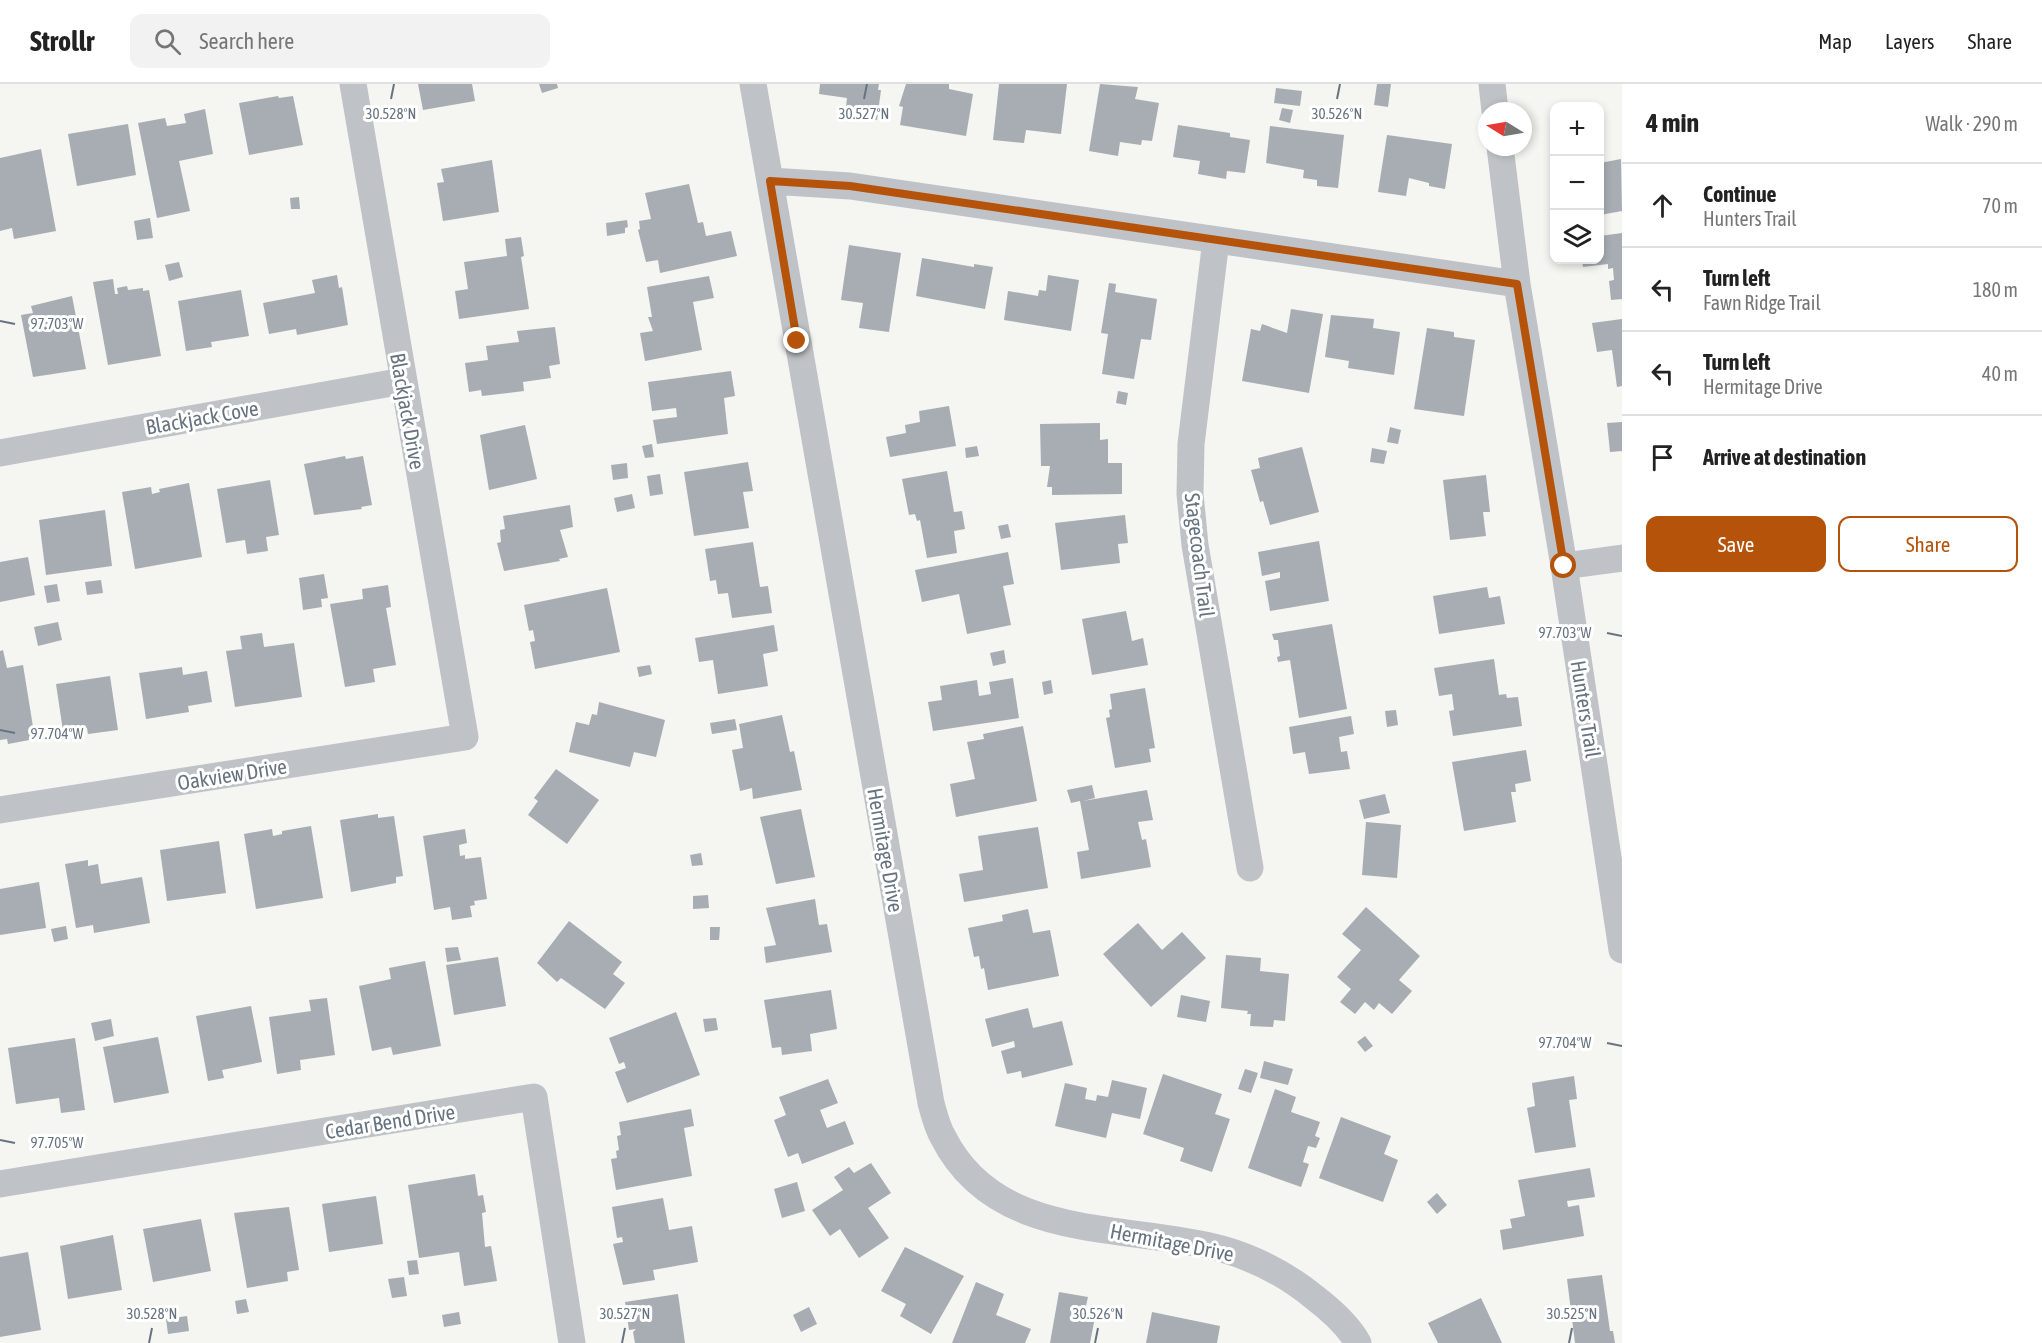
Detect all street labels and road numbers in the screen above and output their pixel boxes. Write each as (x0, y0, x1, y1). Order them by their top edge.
street label: Blackjack Drive (386, 351, 430, 471)
street label: Blackjack Cove (144, 395, 260, 439)
street label: Stagecoach Trail (1180, 492, 1220, 619)
street label: Hunters Trail (1566, 659, 1606, 760)
street label: Oakview Drive (176, 754, 288, 794)
street label: Hermitage Drive (863, 786, 909, 914)
street label: Cedar Bend Drive (323, 1099, 457, 1143)
street label: Hermitage Drive (1108, 1218, 1236, 1266)

